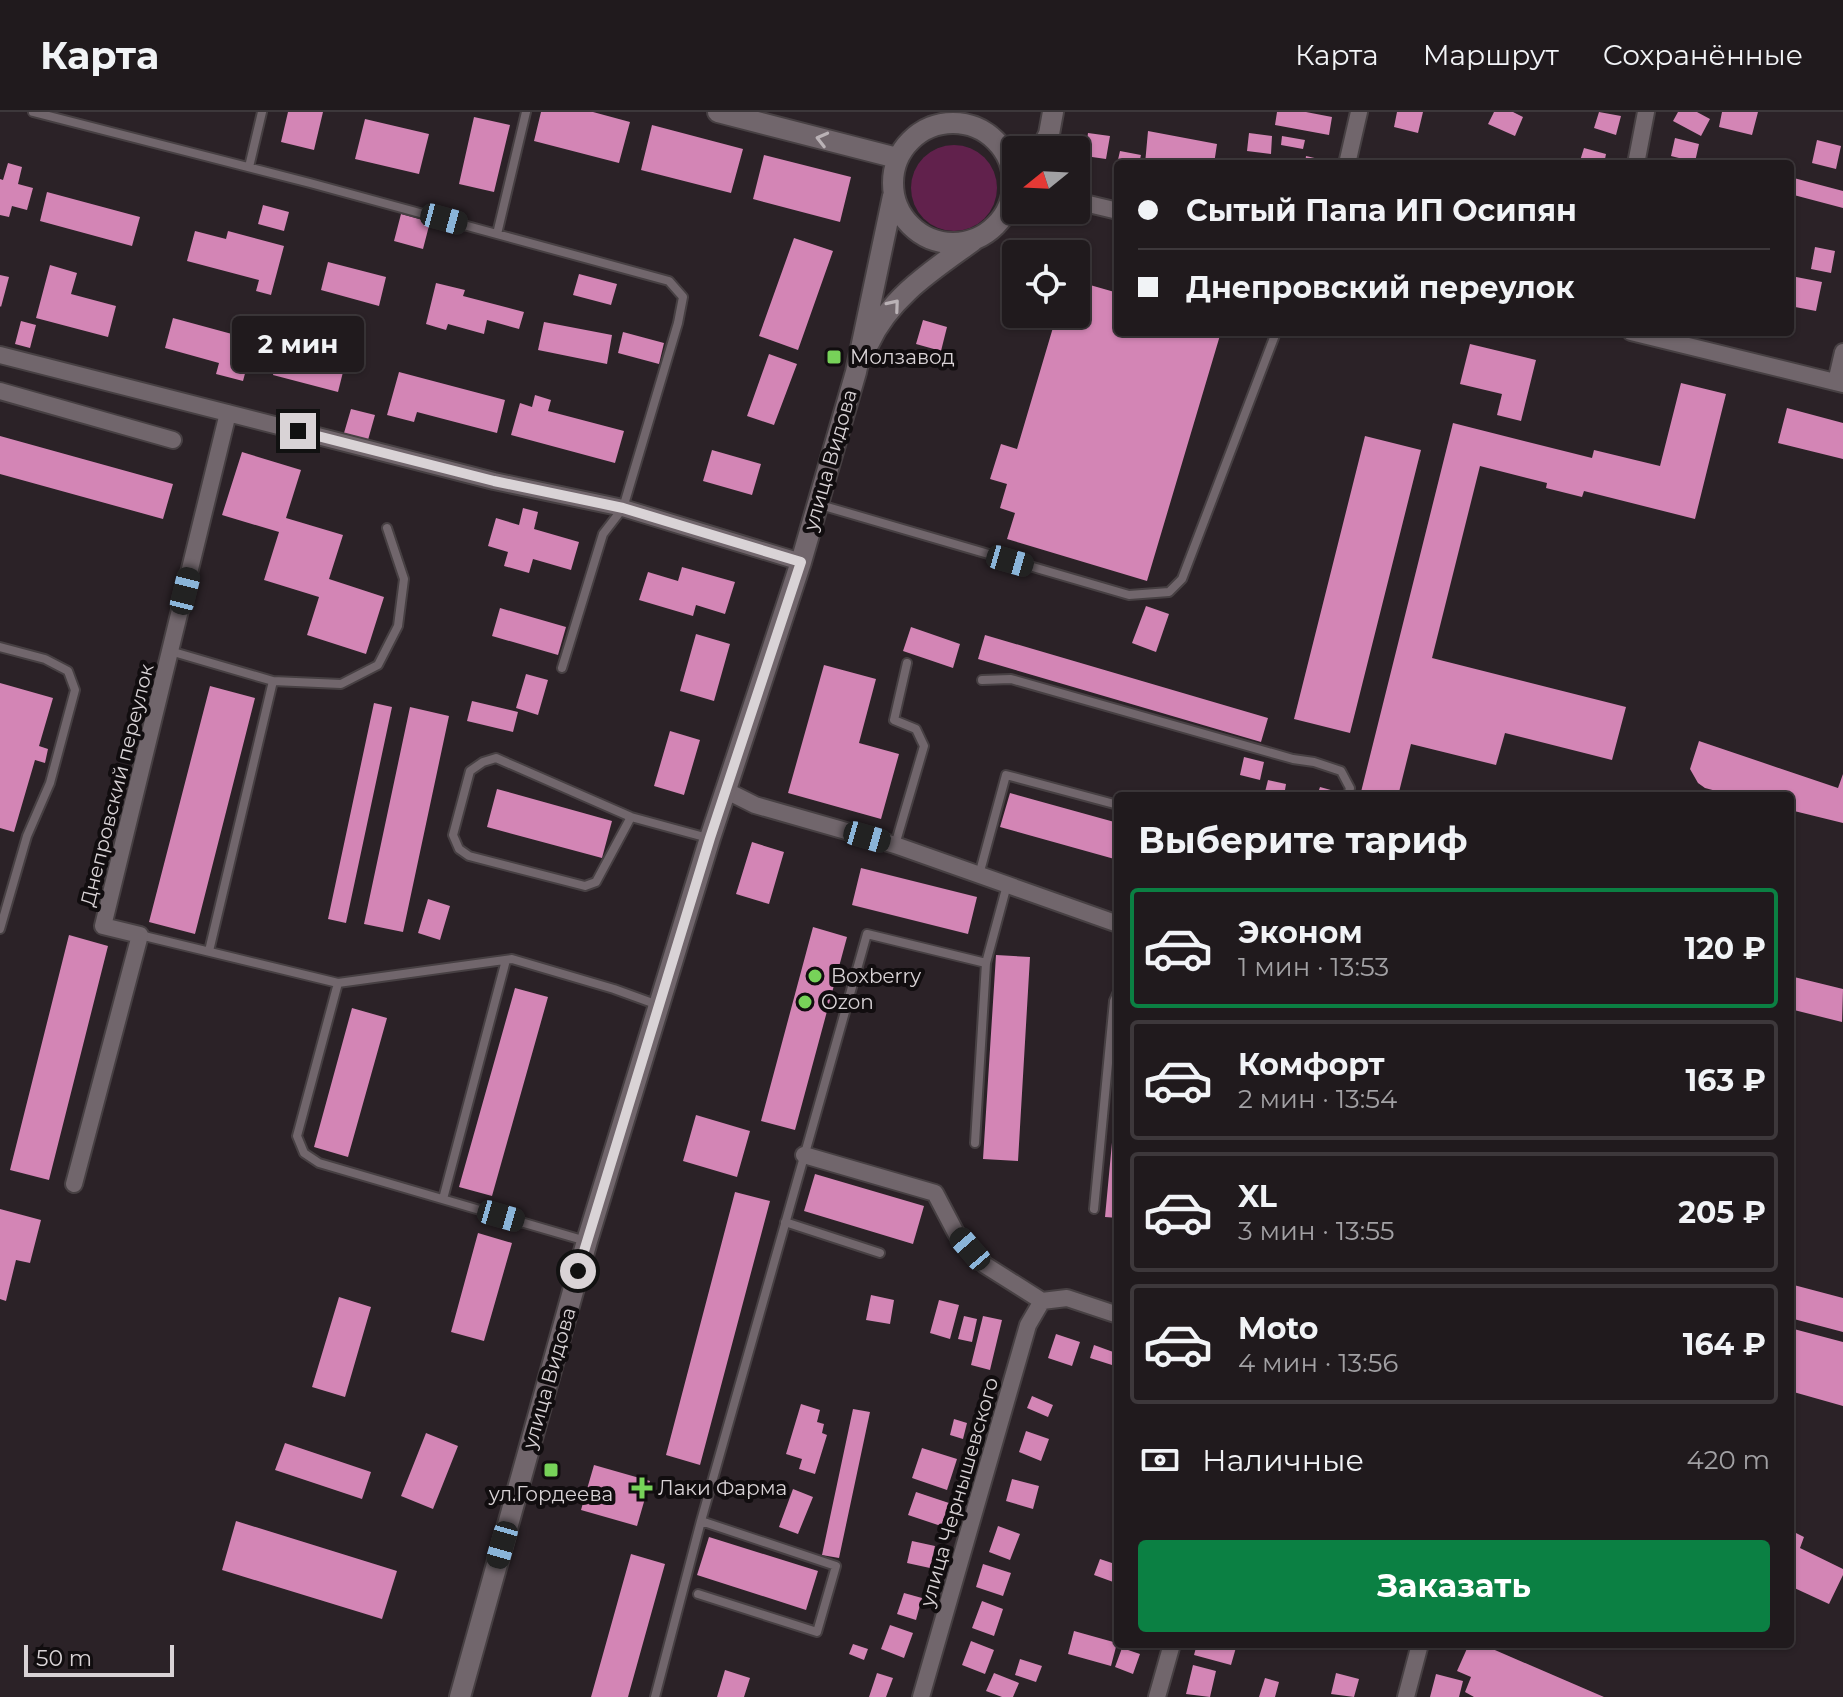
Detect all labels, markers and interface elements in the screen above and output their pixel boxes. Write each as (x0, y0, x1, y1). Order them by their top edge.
text: Карта (40, 32, 159, 79)
text: Карта (1295, 38, 1379, 72)
text: Маршрут (1423, 38, 1559, 72)
text: Сохранённые (1603, 38, 1803, 72)
one-way arrow (815, 131, 829, 148)
north arrow (1002, 136, 1090, 224)
map controls (1002, 136, 1090, 328)
text: Сытый Папа ИП Осипян (1186, 192, 1577, 229)
car (418, 201, 470, 237)
button: locate (1002, 240, 1090, 328)
text: Днепровский переулок (1186, 269, 1575, 306)
one-way arrow (884, 300, 899, 315)
callout: 2 мин (232, 315, 364, 371)
text: 2 мин (258, 328, 338, 360)
place label: Молзавод (850, 345, 955, 369)
marker: Молзавод (825, 348, 843, 366)
street label: улица Видова (798, 387, 862, 534)
route end (280, 413, 316, 449)
car (984, 543, 1036, 579)
car (168, 565, 202, 617)
street label: Днепровский переулок (75, 661, 159, 909)
text: Выберите тариф (1138, 818, 1468, 862)
car (841, 819, 893, 855)
icon: car (1142, 912, 1214, 984)
text: Эконом (1238, 914, 1363, 951)
text: 120 ₽ (1684, 930, 1766, 967)
text: 1 мин · 13:53 (1238, 951, 1389, 983)
place label: Boxberry (831, 964, 921, 988)
marker: Boxberry (806, 967, 824, 985)
place label: Ozon (821, 990, 874, 1014)
marker: Ozon (796, 993, 814, 1011)
icon: car (1142, 1044, 1214, 1116)
text: Комфорт (1238, 1046, 1385, 1083)
text: 163 ₽ (1686, 1062, 1766, 1099)
text: 2 мин · 13:54 (1238, 1083, 1397, 1115)
icon: car (1142, 1176, 1214, 1248)
text: XL (1238, 1178, 1277, 1215)
text: 205 ₽ (1678, 1194, 1766, 1231)
car (475, 1198, 527, 1234)
text: 3 мин · 13:55 (1238, 1215, 1395, 1247)
car (945, 1223, 995, 1275)
route start (560, 1253, 596, 1289)
street label: улица Видова (517, 1305, 581, 1452)
icon: car (1142, 1308, 1214, 1380)
text: Moto (1238, 1310, 1319, 1347)
text: 164 ₽ (1683, 1326, 1766, 1363)
text: 4 мин · 13:56 (1238, 1347, 1398, 1379)
street label: улица Чернышевского (914, 1375, 1003, 1610)
icon: cash (1138, 1438, 1182, 1482)
text: Наличные (1202, 1442, 1364, 1479)
text: 420 m (1687, 1444, 1770, 1476)
marker: ул.Гордеева (542, 1461, 560, 1479)
place label: Лаки Фарма (658, 1476, 787, 1500)
marker: Лаки Фарма (633, 1479, 651, 1497)
place label: ул.Гордеева (488, 1482, 613, 1506)
car (484, 1519, 520, 1571)
button: Заказать (1138, 1540, 1770, 1632)
scale bar (24, 1641, 174, 1677)
text: 50 m (36, 1645, 92, 1672)

